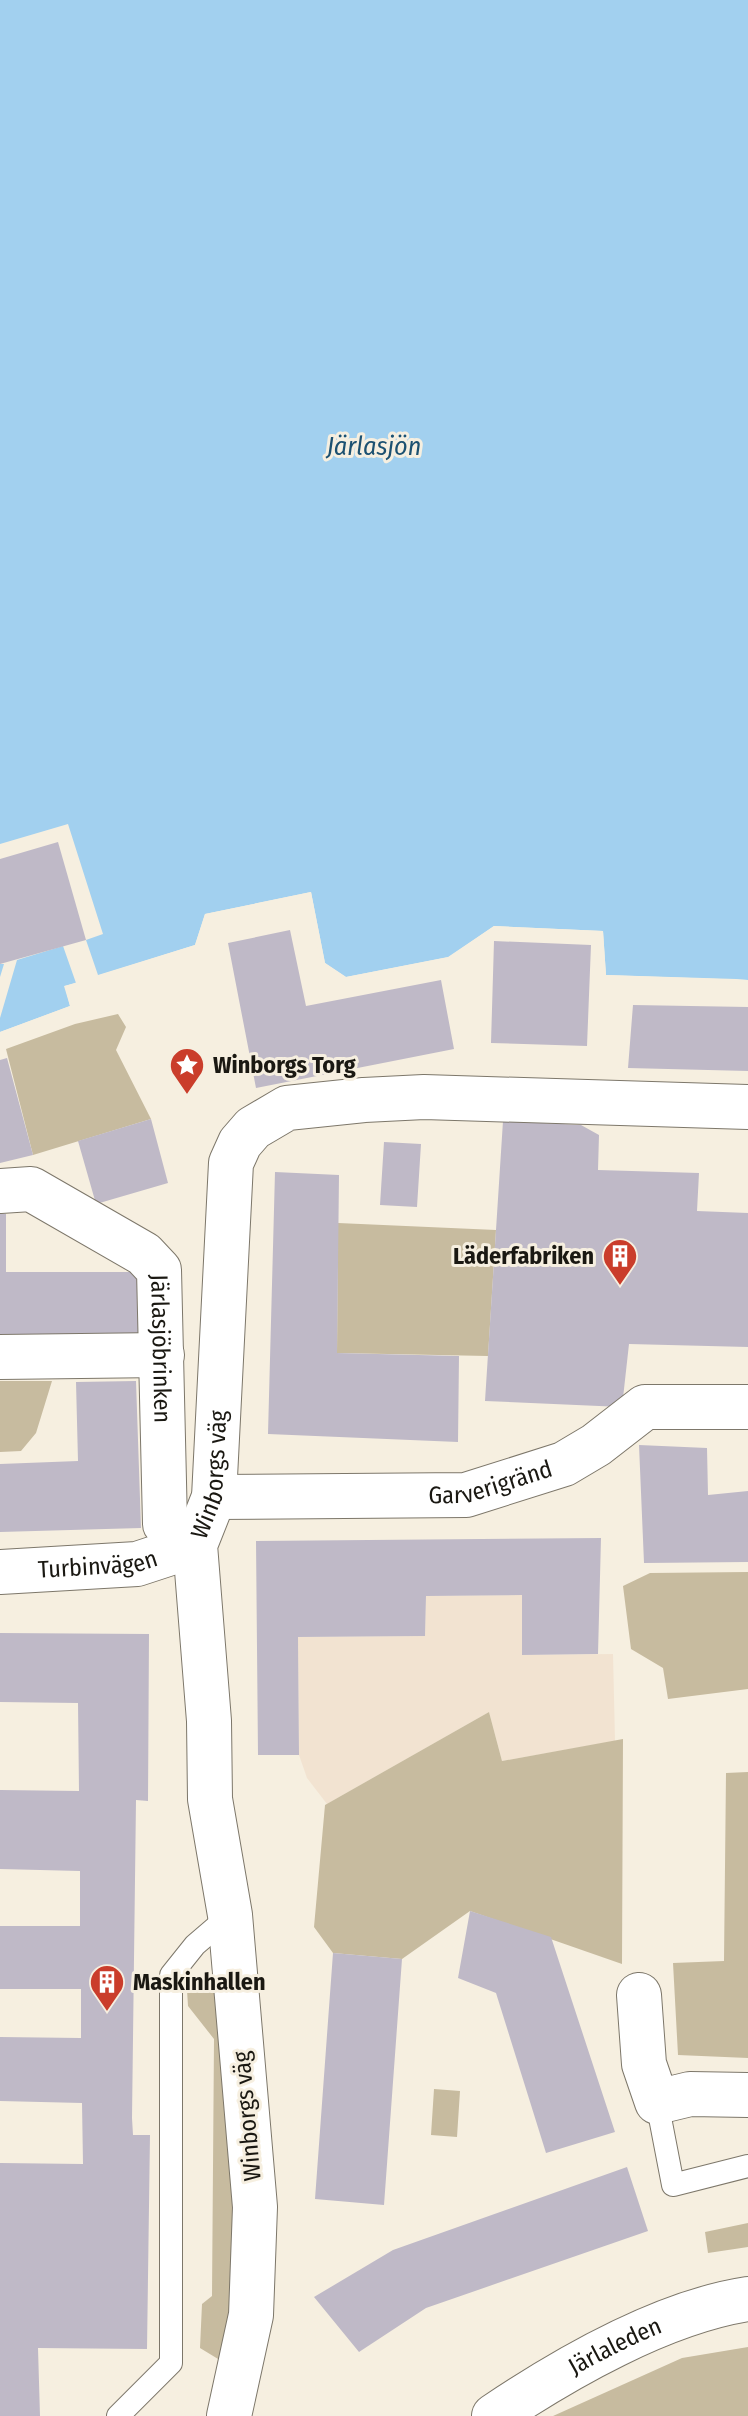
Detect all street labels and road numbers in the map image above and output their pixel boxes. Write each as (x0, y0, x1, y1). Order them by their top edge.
street label: Järlasjöbrinken (145, 1274, 177, 1423)
street label: Winborgs väg (185, 1409, 232, 1543)
street label: Garverigränd (428, 1455, 556, 1509)
street label: Turbinvägen (37, 1544, 161, 1584)
street label: Winborgs väg (227, 2049, 267, 2182)
street label: Järlaleden (564, 2312, 666, 2381)

